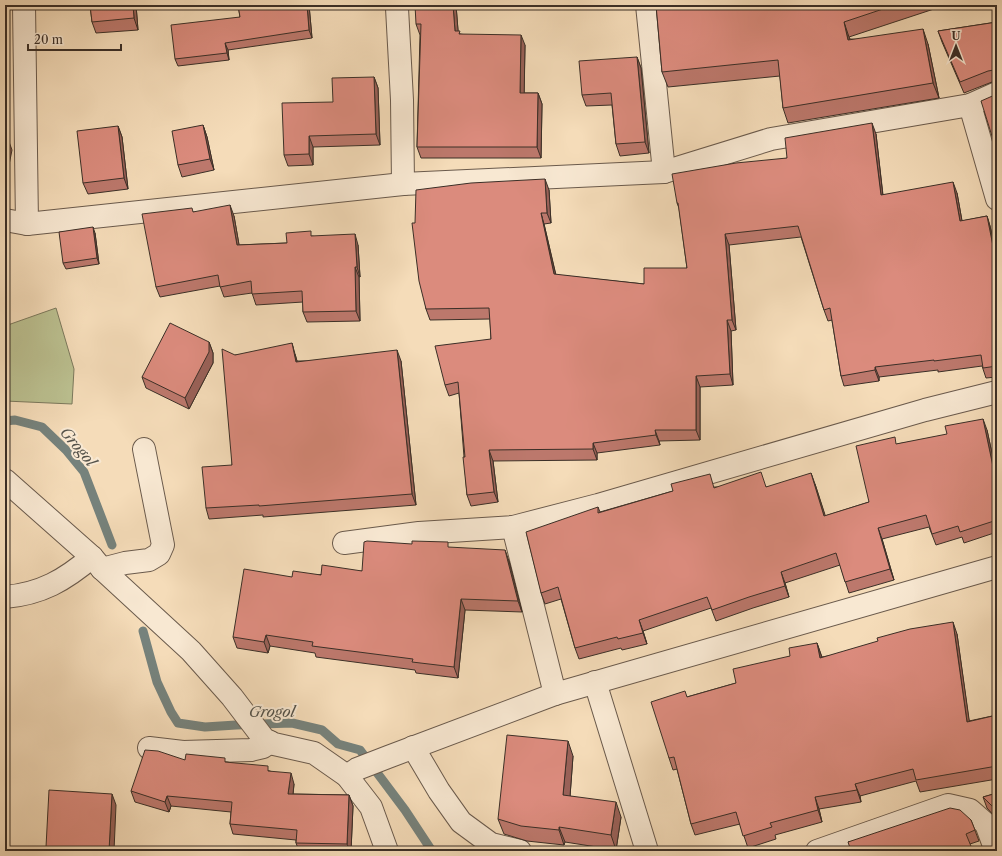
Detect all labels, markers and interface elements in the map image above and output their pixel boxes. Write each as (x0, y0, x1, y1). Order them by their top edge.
scale bar (28, 26, 121, 52)
north arrow (936, 26, 976, 66)
text: U (952, 29, 961, 43)
text: 20 m (34, 32, 63, 47)
water label: Grogol (56, 423, 102, 472)
water label: Grogol (249, 702, 297, 721)

